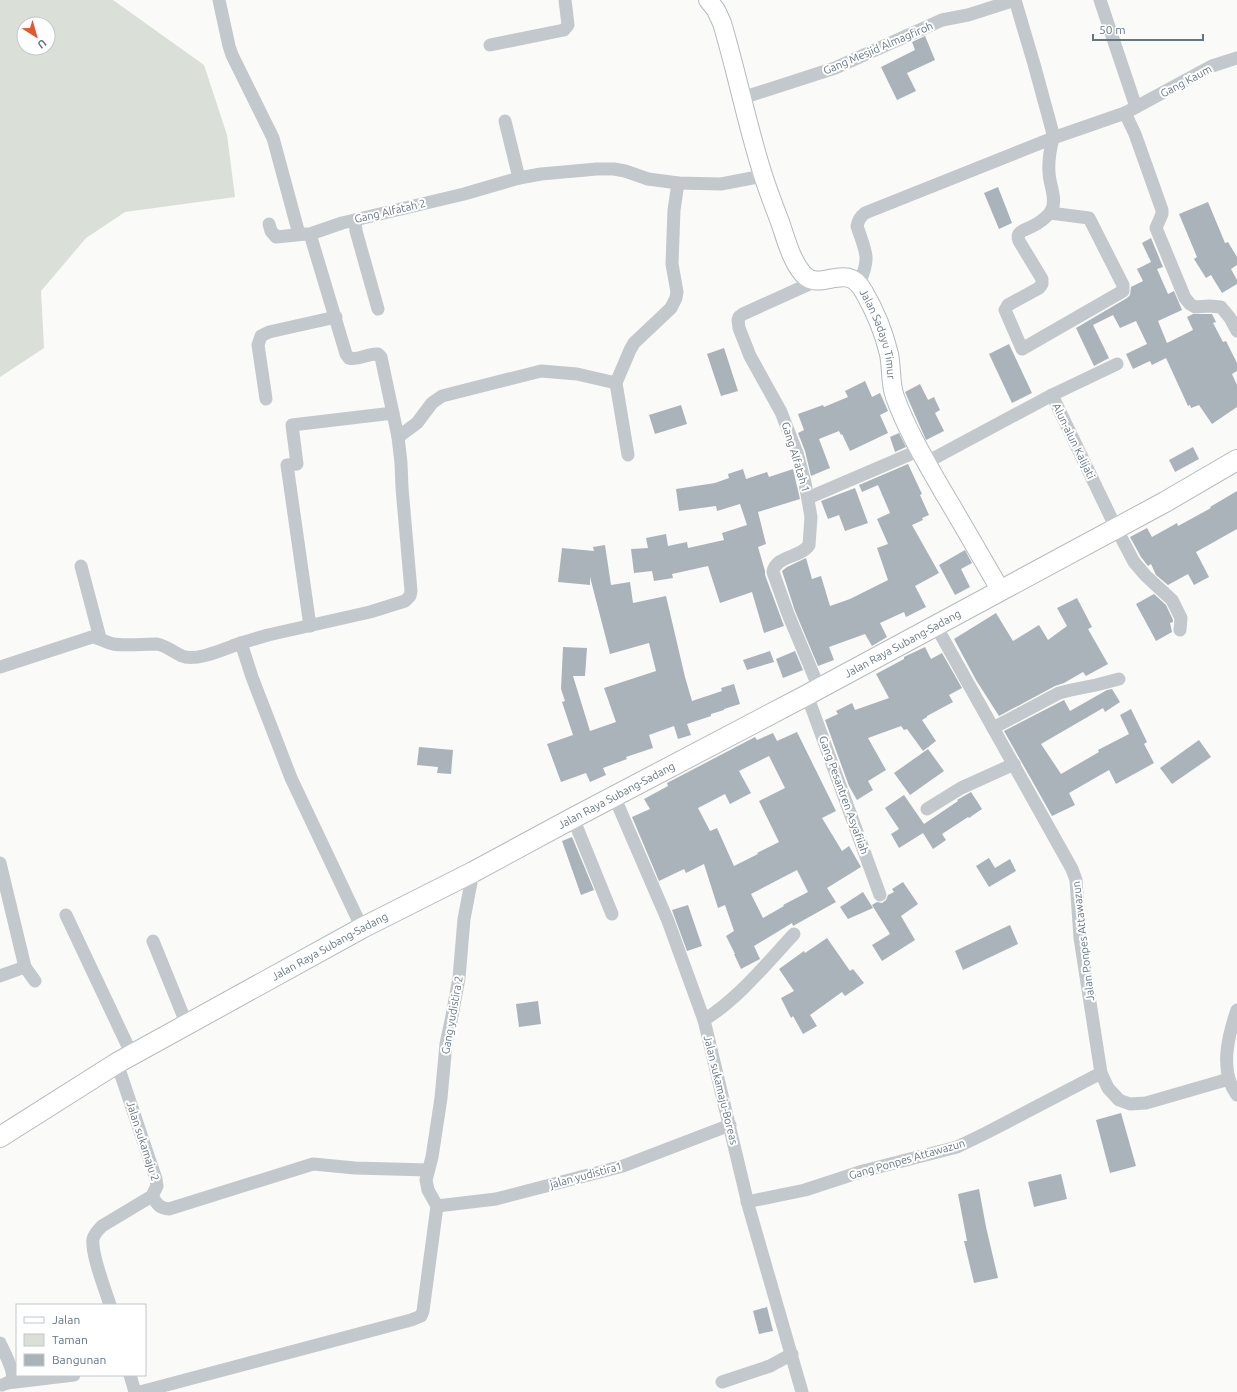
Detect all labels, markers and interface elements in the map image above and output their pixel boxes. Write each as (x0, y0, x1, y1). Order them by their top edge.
north arrow (16, 16, 56, 56)
scale bar (1093, 16, 1203, 42)
street label: Gang Mesjid Almagfiroh (821, 19, 935, 77)
text: 50 m (1099, 23, 1126, 36)
text: U (35, 37, 49, 51)
street label: Gang Kaum (1158, 63, 1214, 99)
street label: Gang Alfatah 2 (353, 197, 427, 225)
street label: Jalan Sadayu Timur (857, 287, 898, 381)
street label: Alun-alun Kalijati (1050, 401, 1098, 481)
street label: Gang Alfatah 1 (780, 420, 812, 494)
street label: Jalan Raya Subang-Sadang (842, 607, 963, 680)
street label: Gang Pesantren Asyafiiah (817, 734, 871, 856)
street label: Jalan Raya Subang-Sadang (556, 760, 677, 831)
street label: Jalan Ponpes Attawazun (1070, 880, 1096, 1002)
street label: Jalan Raya Subang-Sadang (269, 910, 390, 983)
street label: Gang yudistira 2 (439, 975, 465, 1055)
street label: Jalan sukamaju-Boreas (702, 1034, 740, 1146)
street label: Jalan sukamaju 2 (124, 1099, 162, 1183)
street label: Gang Ponpes Attawazun (848, 1137, 966, 1181)
street label: jalan yudistira1 (548, 1160, 623, 1191)
legend (16, 1304, 146, 1376)
text: Jalan (52, 1313, 80, 1326)
text: Taman (52, 1333, 88, 1346)
text: Bangunan (52, 1353, 106, 1366)

